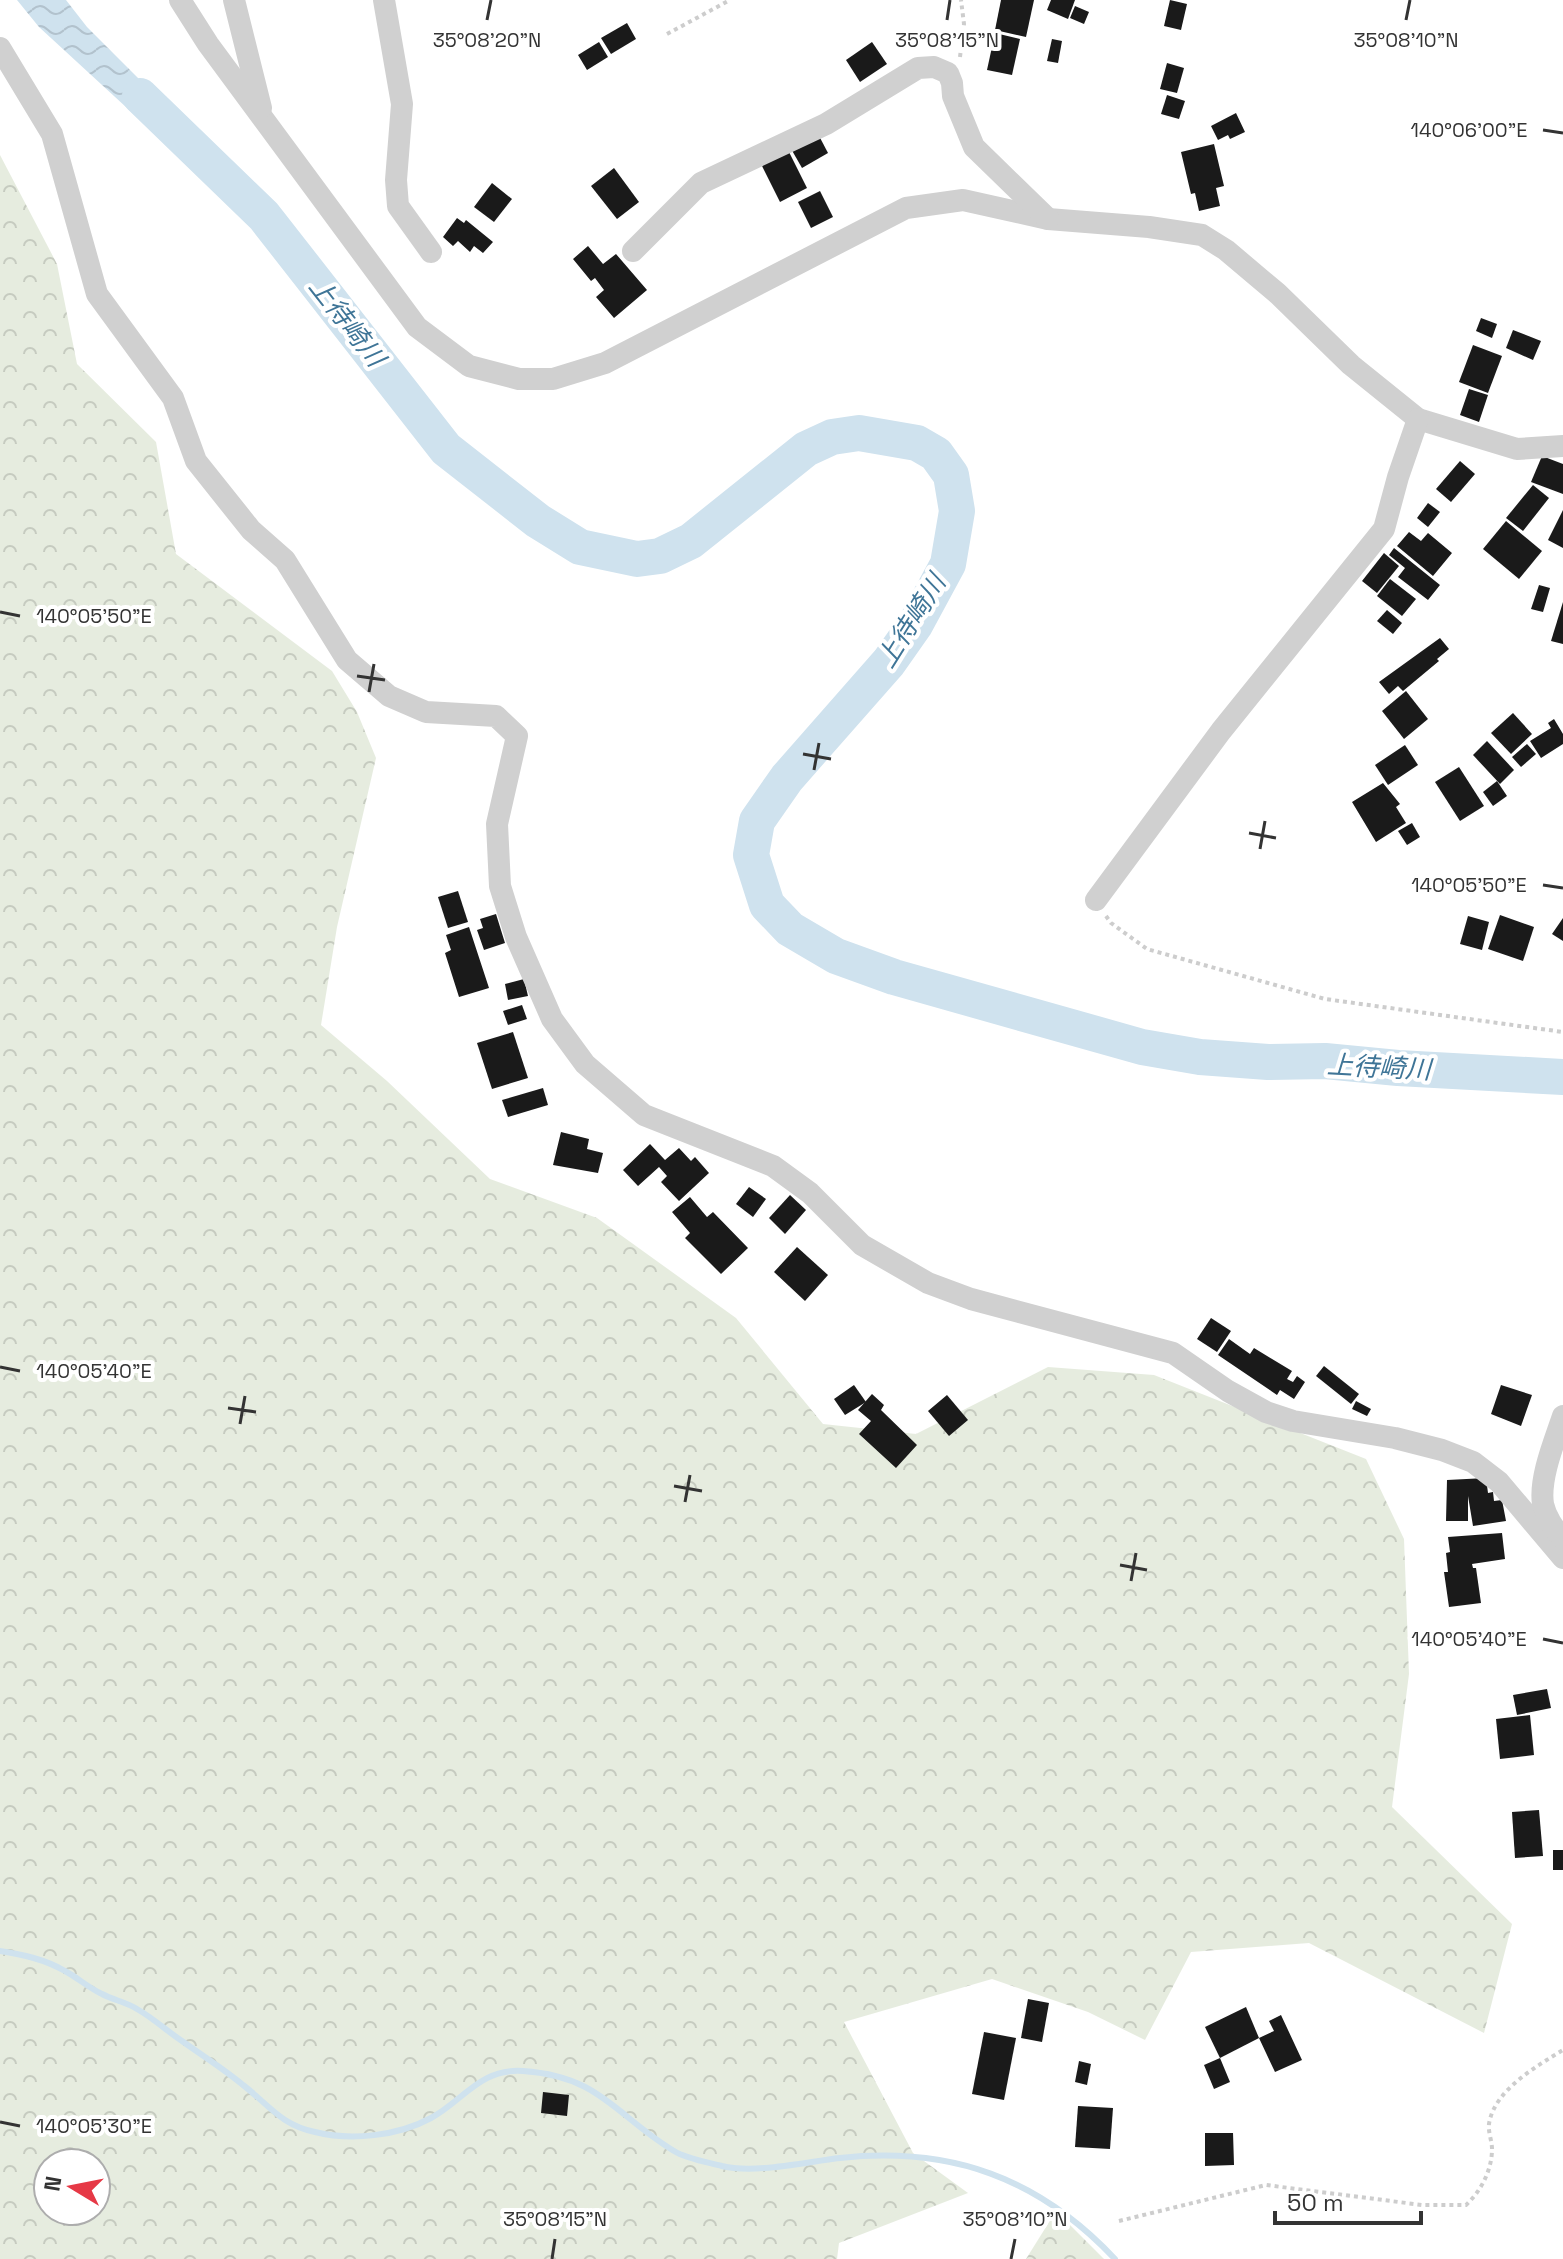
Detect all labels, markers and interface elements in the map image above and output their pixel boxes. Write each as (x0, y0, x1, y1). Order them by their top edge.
text: 35°08'20"N (433, 27, 541, 53)
text: 35°08'15"N (895, 27, 999, 53)
text: 35°08'10"N (1354, 27, 1458, 53)
text: 140°06'00"E (1411, 117, 1527, 143)
water label: 上待崎川 (302, 271, 394, 376)
water label: 上待崎川 (869, 565, 955, 674)
text: 140°05'50"E (36, 603, 152, 629)
text: 140°05'50"E (1411, 872, 1527, 898)
water label: 上待崎川 (1326, 1047, 1435, 1087)
text: 140°05'40"E (36, 1358, 152, 1384)
text: 140°05'40"E (1411, 1626, 1527, 1652)
text: 140°05'30"E (36, 2113, 152, 2139)
north arrow (32, 2147, 112, 2227)
text: N (37, 2174, 67, 2193)
scale bar (1275, 2175, 1421, 2225)
text: 50 m (1287, 2187, 1344, 2218)
text: 35°08'15"N (503, 2206, 607, 2232)
text: 35°08'10"N (963, 2206, 1067, 2232)

